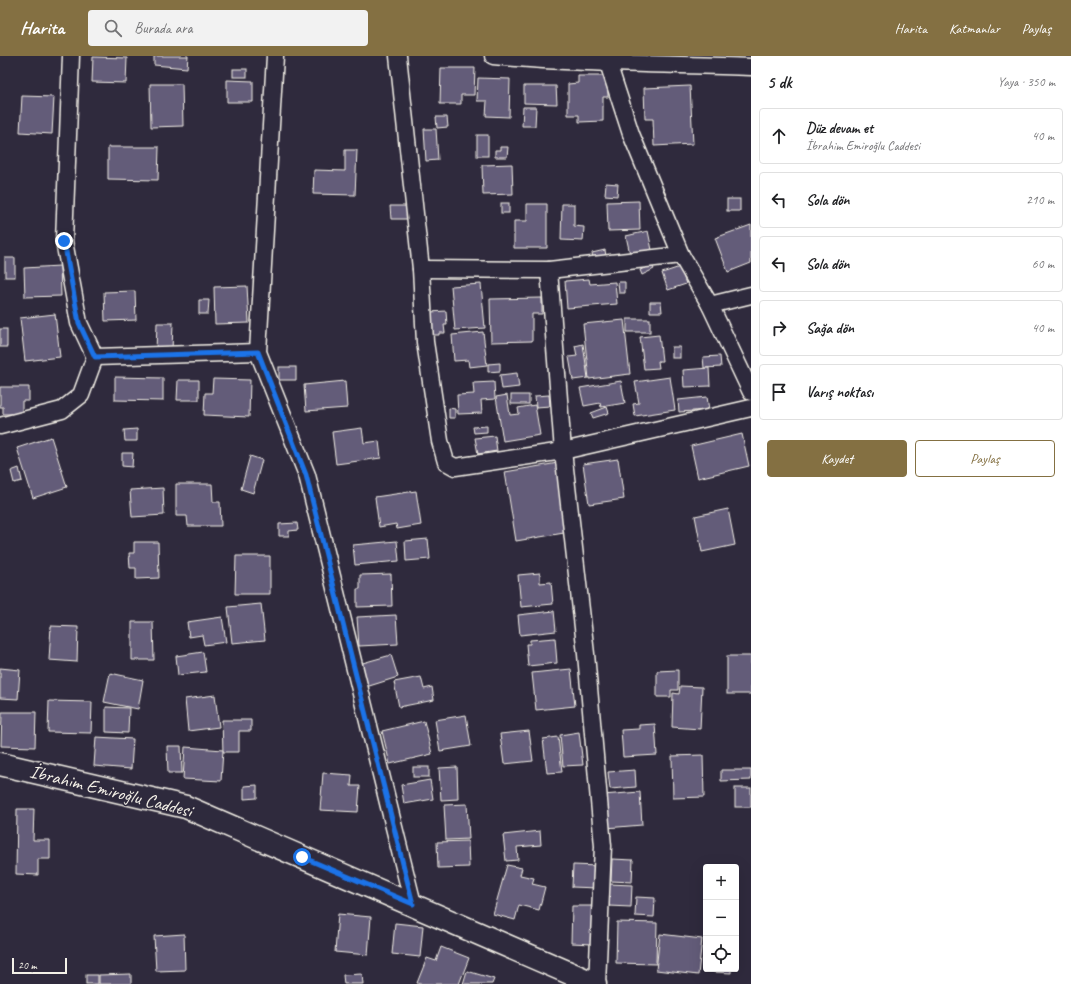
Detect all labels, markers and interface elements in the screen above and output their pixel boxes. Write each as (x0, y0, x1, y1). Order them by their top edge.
search box (88, 10, 368, 46)
text: Harita (20, 16, 64, 40)
icon: search (102, 17, 124, 39)
text: Burada ara (134, 19, 193, 38)
text: Harita (895, 20, 927, 37)
text: Katmanlar (949, 20, 1000, 37)
text: Paylaş (1022, 20, 1051, 37)
text: 5 dk (767, 72, 792, 93)
text: Yaya · 350 m (998, 74, 1055, 90)
text: Düz devam et (806, 119, 873, 138)
icon: ahead (768, 125, 790, 147)
text: 40 m (1032, 128, 1054, 144)
text: İbrahim Emiroğlu Caddesi (806, 138, 920, 154)
icon: left (768, 189, 790, 211)
text: Sola dön (806, 191, 849, 210)
text: 210 m (1026, 192, 1054, 208)
route end (55, 232, 73, 250)
icon: left (768, 253, 790, 275)
text: Sola dön (806, 255, 849, 274)
text: 60 m (1032, 256, 1054, 272)
icon: right (768, 317, 790, 339)
text: Sağa dön (806, 319, 854, 338)
text: 40 m (1032, 320, 1054, 336)
icon: arrive (768, 381, 790, 403)
text: Varış noktası (806, 383, 873, 402)
button: Kaydet (767, 440, 907, 477)
button: Paylaş (915, 440, 1055, 477)
street label: İbrahim Emiroğlu Caddesi (27, 759, 197, 823)
route start (293, 848, 311, 866)
map controls (703, 864, 739, 972)
button: + (703, 864, 739, 900)
button: − (703, 900, 739, 936)
button: locate (703, 936, 739, 972)
scale bar (12, 956, 67, 975)
text: 20 m (18, 958, 37, 972)

